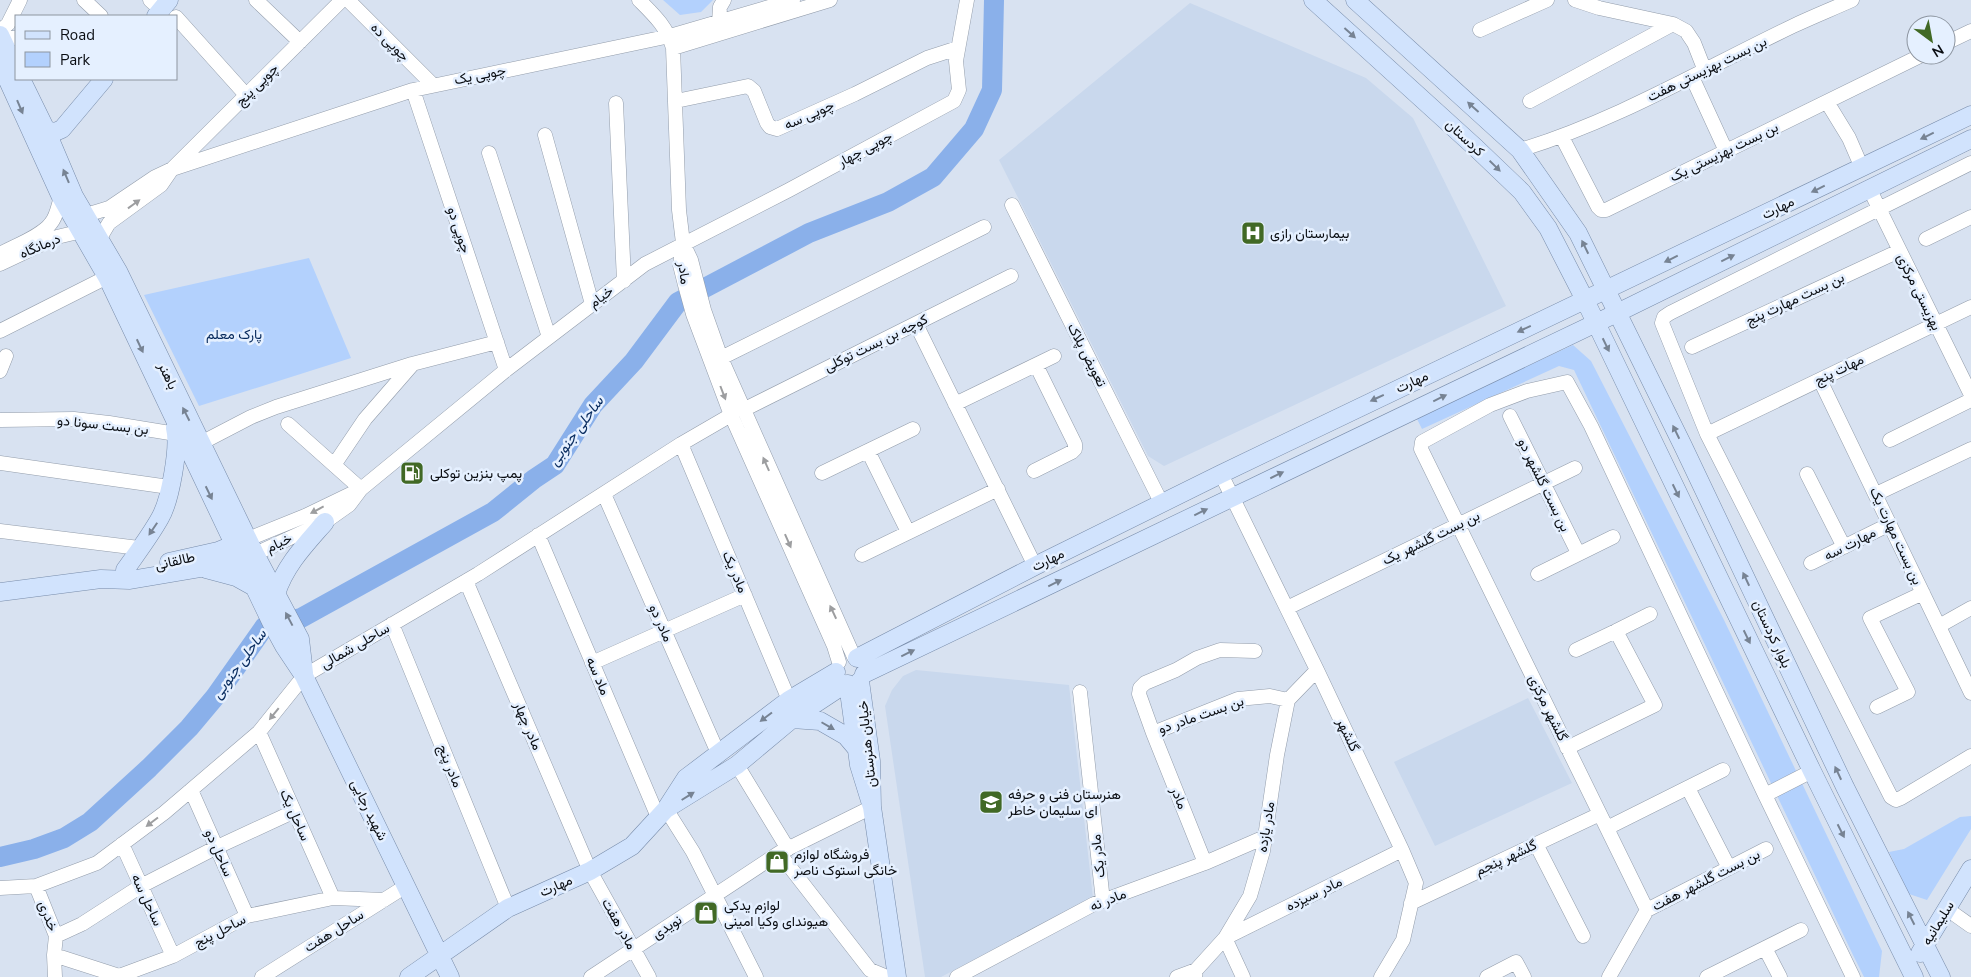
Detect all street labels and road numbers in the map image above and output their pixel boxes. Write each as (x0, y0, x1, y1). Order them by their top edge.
street label: چوپی ده (366, 18, 414, 66)
street label: بن بست بهزیستی هفت (1644, 32, 1770, 106)
street label: چوپی پنج (231, 59, 283, 111)
street label: چوپی یک (453, 61, 507, 89)
street label: چوپی سه (781, 96, 837, 134)
street label: کردستان (1441, 115, 1489, 161)
street label: بن بست بهزیستی یک (1667, 118, 1781, 186)
street label: چوپی چهار (833, 127, 896, 172)
street label: مهارت (1759, 192, 1797, 224)
street label: چوپی دو (443, 204, 475, 256)
street label: درمانگاه (17, 229, 64, 263)
street label: بهزیستی مرکزی (1892, 250, 1946, 334)
street label: مادر (673, 259, 695, 286)
street label: بن بست مهارت پنج (1743, 268, 1848, 331)
street label: خیام (585, 281, 617, 313)
street label: کوچه بن بست توکلی (821, 310, 931, 376)
street label: تعویض پلاک (1063, 320, 1111, 390)
street label: مهات پنج (1811, 350, 1867, 391)
street label: باهنر (153, 359, 182, 393)
street label: مهارت (1393, 366, 1431, 398)
street label: بن بست سونا دو (56, 411, 150, 439)
street label: بن بست گلشهر دو (1513, 435, 1575, 535)
street label: بن بست مهارت یک (1865, 484, 1927, 588)
street label: بن بست گلشهر یک (1379, 506, 1483, 570)
street label: مهارت سه (1821, 523, 1879, 565)
street label: خیام (263, 529, 295, 557)
street label: مهارت (1029, 544, 1067, 576)
street label: طالقانی (153, 547, 197, 575)
street label: مادر یک (718, 548, 752, 596)
street label: بلوار کردستان (1748, 597, 1796, 671)
street label: مادر دو (644, 601, 678, 645)
street label: ساحلی شمالی (317, 619, 393, 673)
street label: ماد سه (581, 654, 615, 698)
street label: گلشهر مرکزی (1524, 672, 1572, 744)
street label: بن بست مادر دو (1156, 691, 1246, 739)
street label: مادر چهار (509, 698, 547, 753)
street label: خیابان هنرستان (853, 700, 881, 788)
street label: گلشهر (1332, 714, 1364, 755)
street label: مادر پنج (432, 742, 467, 791)
street label: شهید رجایی (346, 776, 392, 844)
street label: مادر (1166, 783, 1192, 812)
street label: ساحل یک (275, 786, 315, 844)
street label: مادر یازده (1253, 800, 1279, 854)
street label: ساحل دو (200, 826, 238, 880)
street label: مادر یک (1086, 833, 1110, 879)
street label: گلشهر پنجم (1472, 835, 1540, 881)
street label: بن بست گلشهر هفت (1649, 845, 1763, 915)
street label: مهارت (537, 870, 575, 902)
street label: ساحل سه (127, 871, 167, 929)
street label: مادر سیزده (1283, 872, 1345, 916)
street label: مادر نه (1087, 884, 1129, 916)
street label: مادر هفت (597, 895, 641, 953)
street label: سلیمانیه (1917, 897, 1959, 949)
street label: خدری (33, 898, 63, 934)
street label: ساحل هفت (301, 905, 367, 957)
street label: ساحل پنج (191, 910, 250, 953)
street label: نویدی (648, 910, 686, 944)

